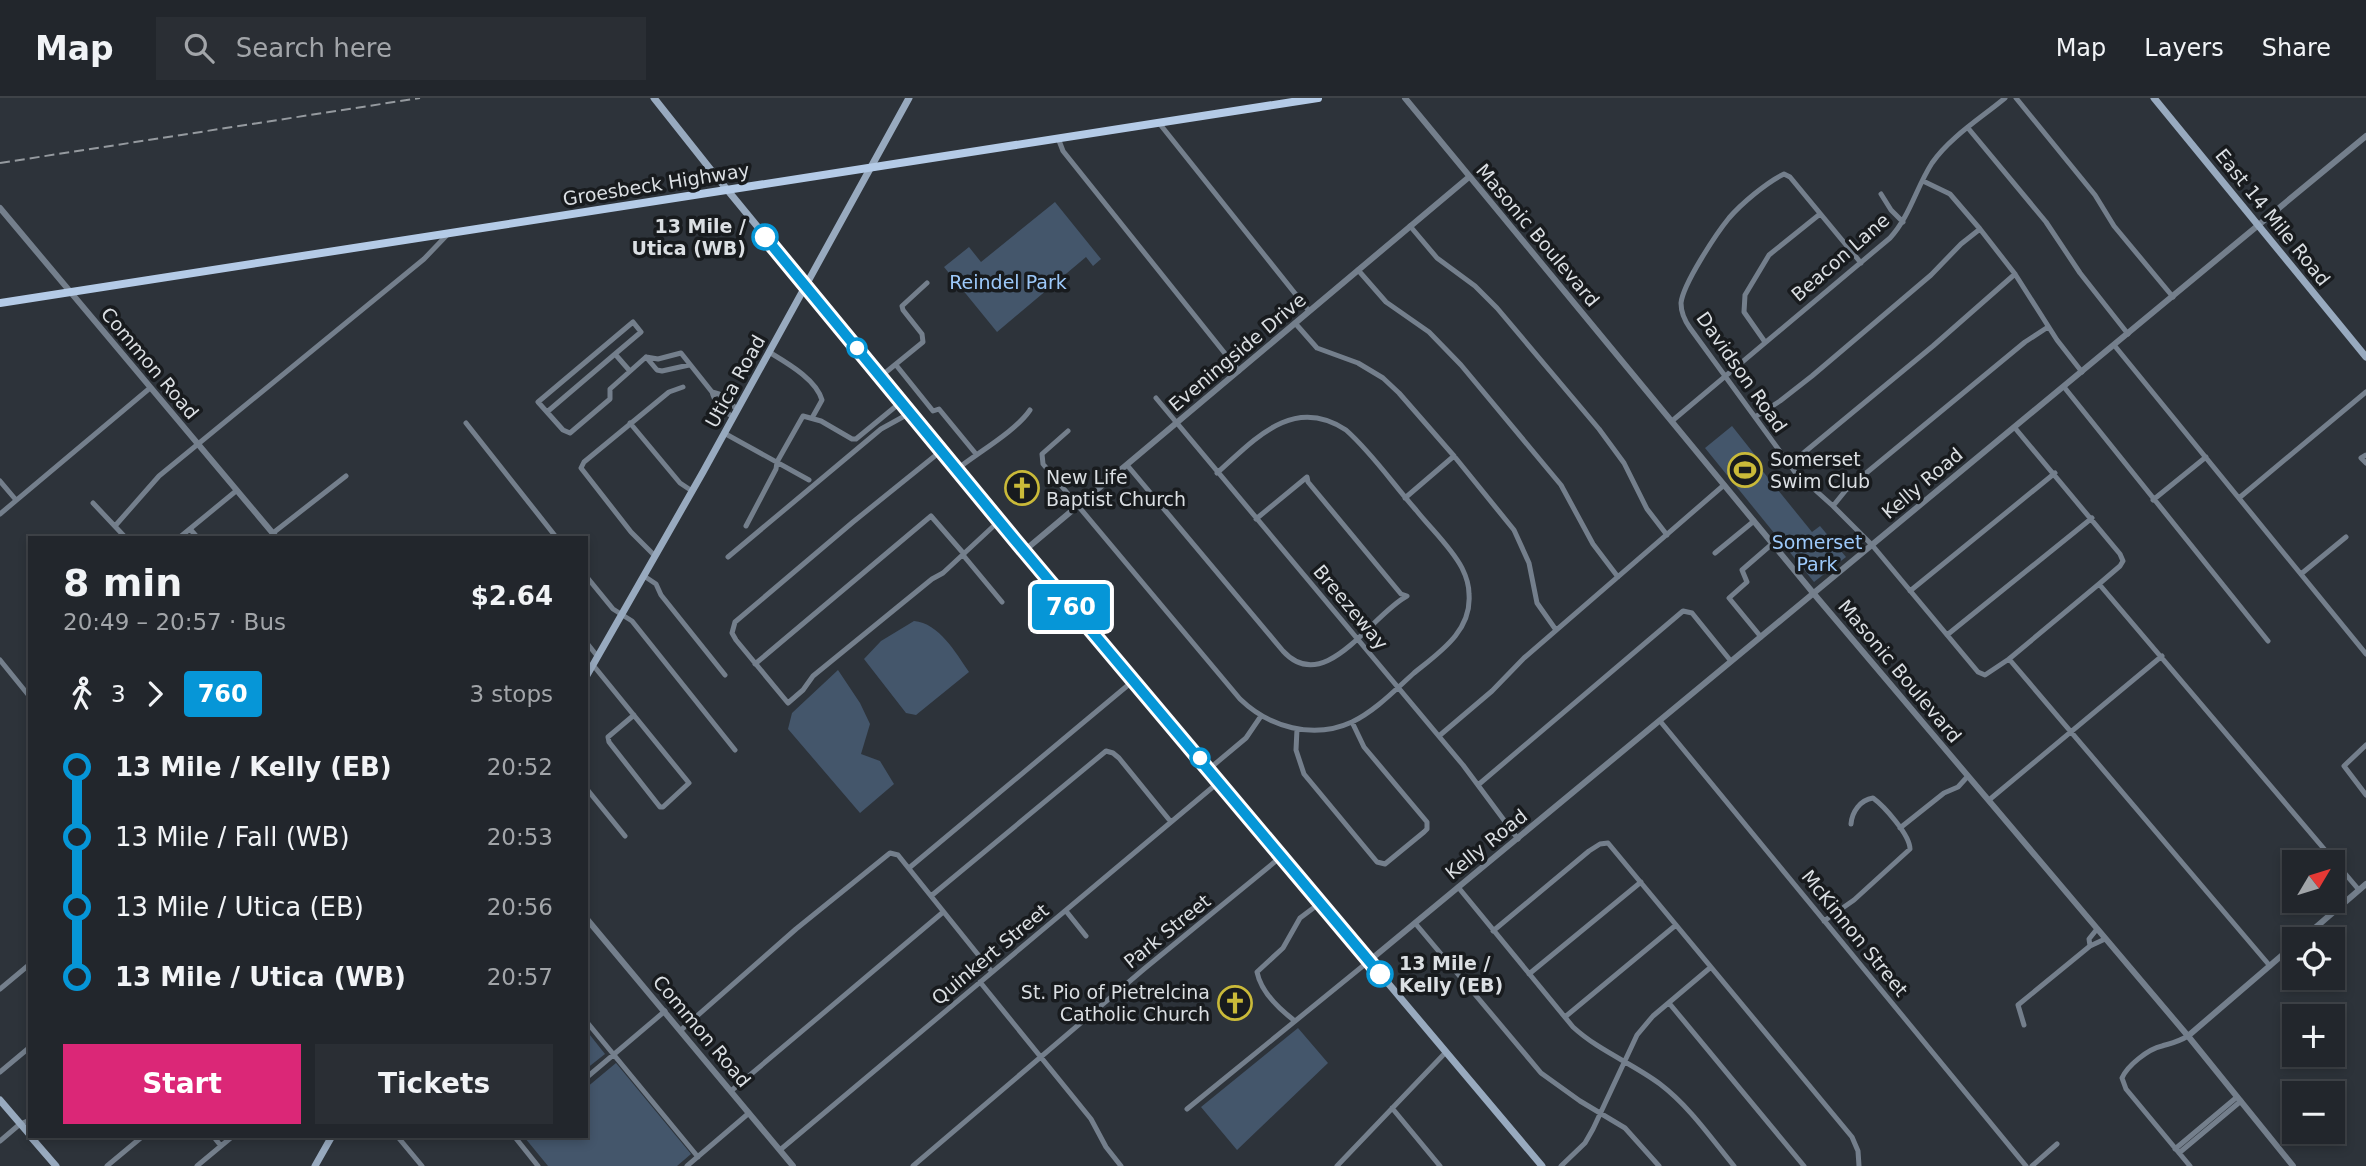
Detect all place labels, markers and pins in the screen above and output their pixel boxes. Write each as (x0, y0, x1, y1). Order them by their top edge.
place label: 13 Mile / Utica (WB) (631, 215, 746, 259)
marker: 13 Mile / Utica (WB) (752, 224, 778, 250)
unlabelled marker (847, 338, 867, 358)
place label: Somerset Swim Club (1770, 448, 1870, 492)
sports icon: Somerset Swim Club (1726, 451, 1764, 489)
place label: New Life Baptist Church (1046, 466, 1186, 510)
church icon: New Life Baptist Church (1003, 469, 1041, 507)
unlabelled marker (1190, 748, 1210, 768)
place label: 13 Mile / Kelly (EB) (1399, 952, 1503, 996)
marker: 13 Mile / Kelly (EB) (1367, 961, 1393, 987)
place label: St. Pio of Pietrelcina Catholic Church (1021, 981, 1210, 1025)
church icon: St. Pio of Pietrelcina Catholic Church (1216, 984, 1254, 1022)

